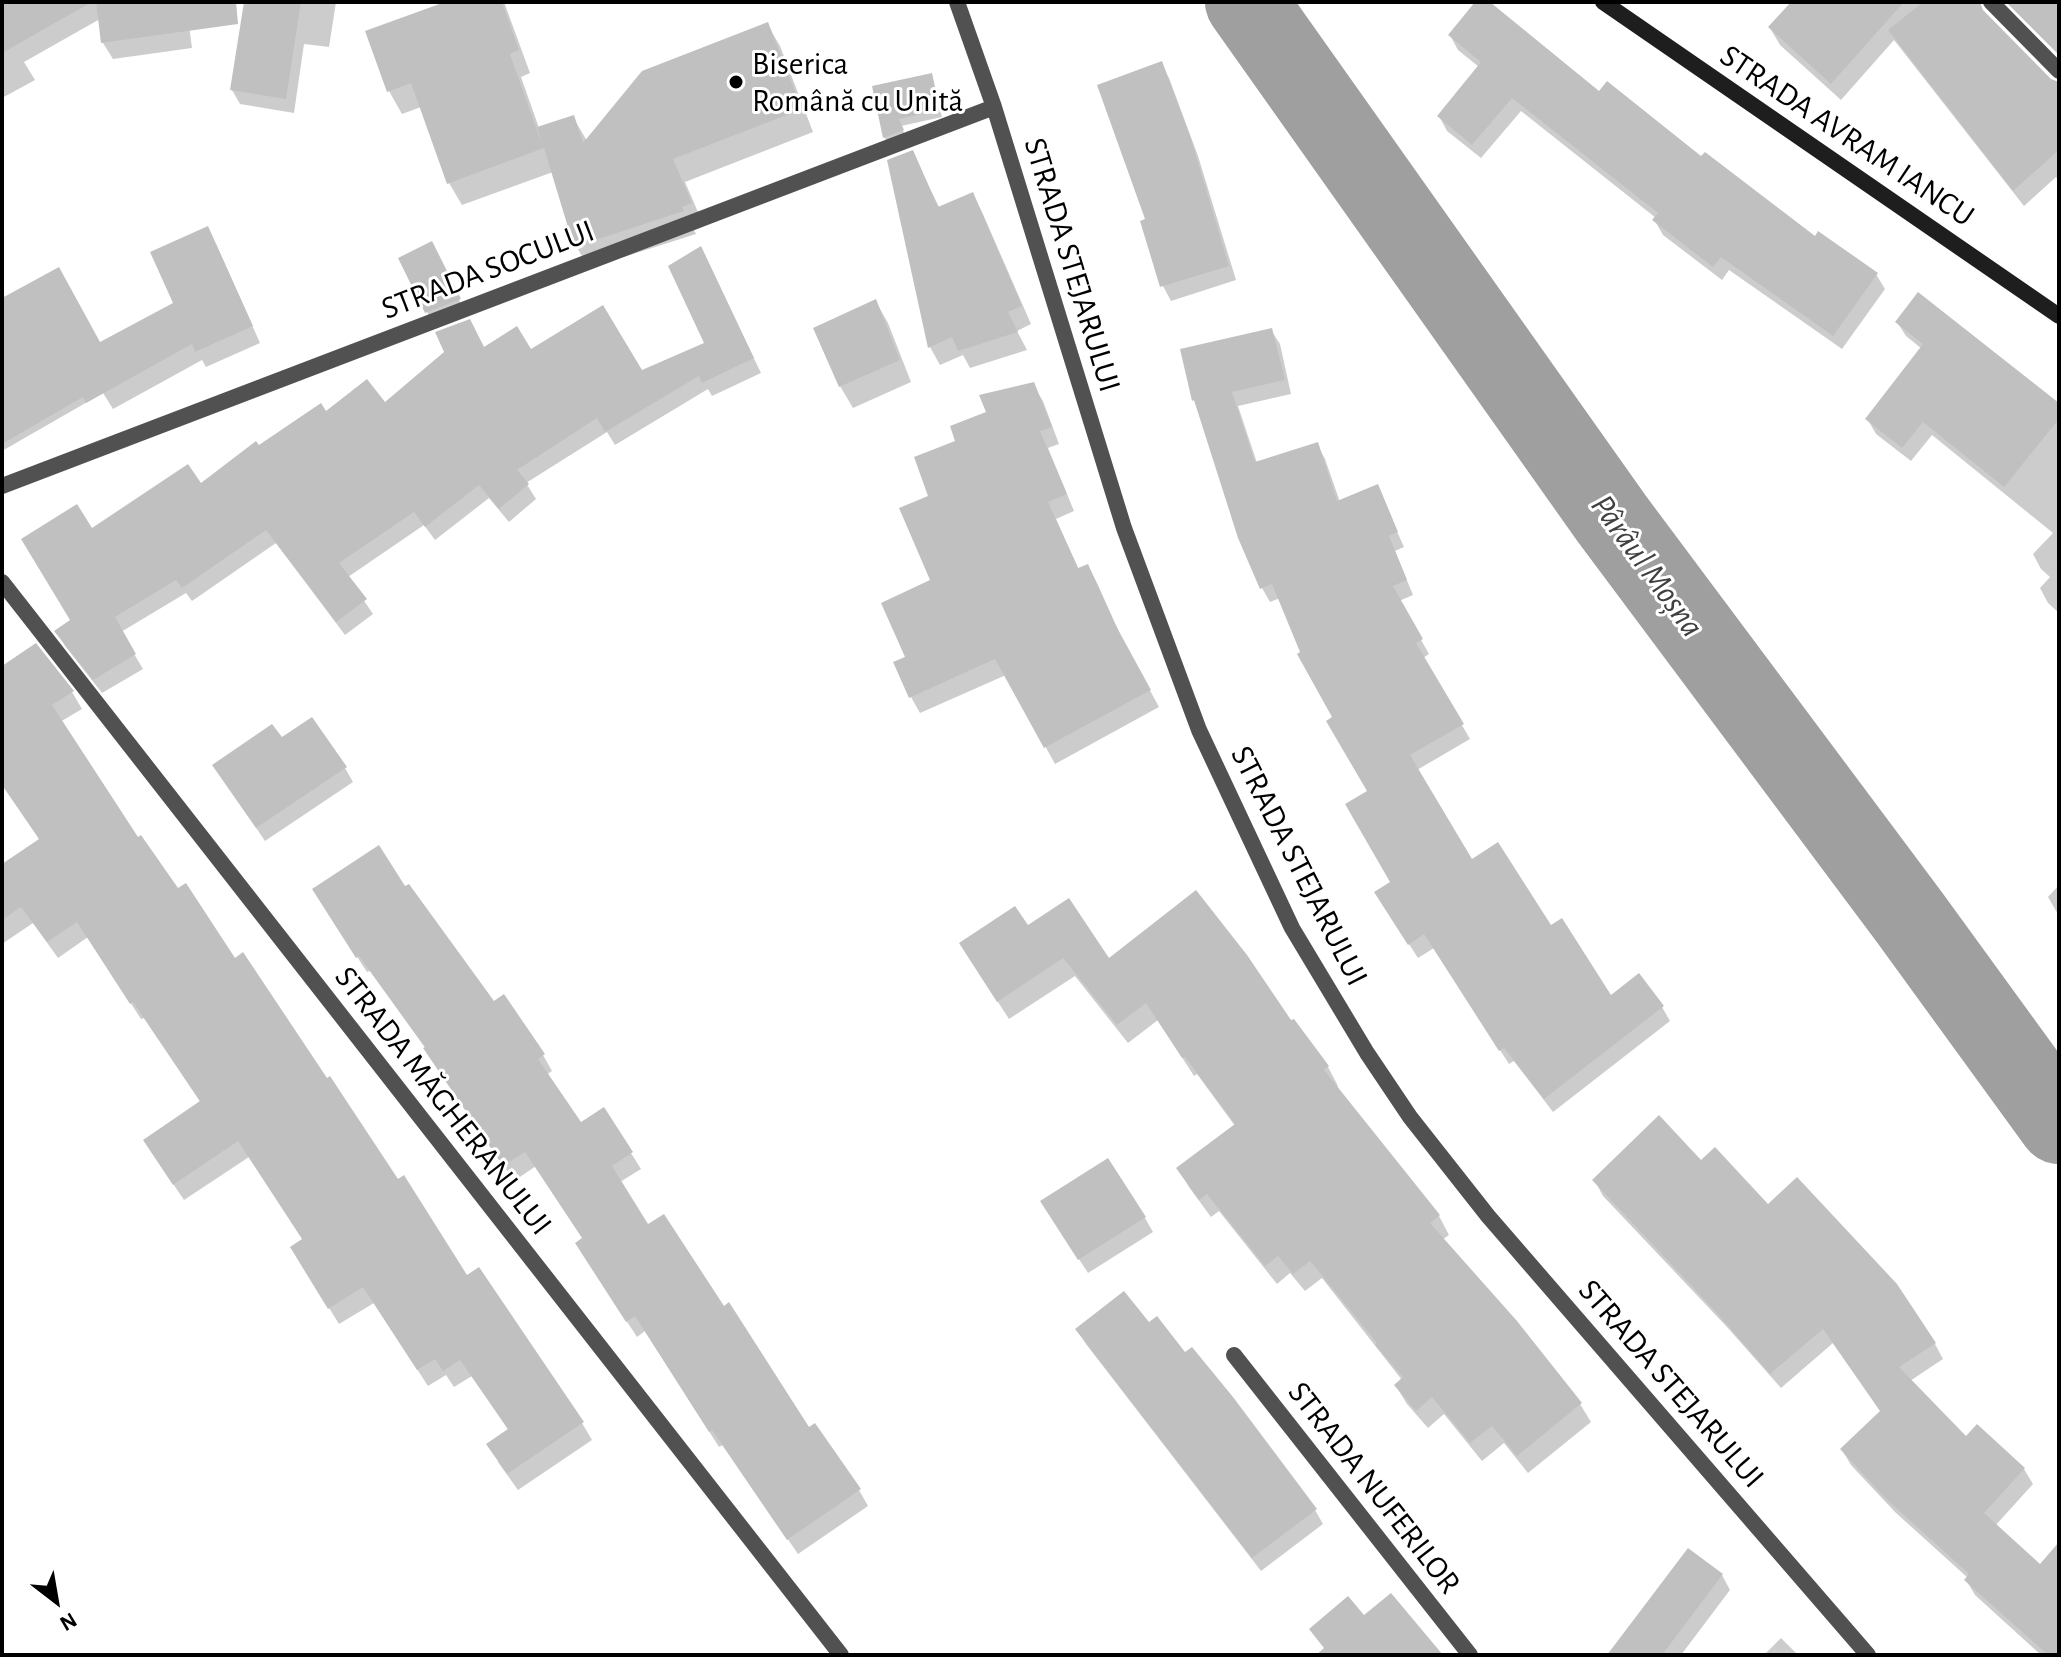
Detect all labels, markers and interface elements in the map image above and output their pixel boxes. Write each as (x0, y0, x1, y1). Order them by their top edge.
street label: STRADA AVRAM IANCU (1713, 37, 1981, 235)
place label: Biserica Română cu Unită (752, 45, 963, 120)
marker: Biserica Română cu Unită (727, 73, 745, 91)
street label: STRADA STEJARULUI (1015, 133, 1129, 397)
street label: STRADA SOCULUI (376, 212, 600, 328)
water label: Pârâul Moșna (1582, 487, 1712, 645)
street label: STRADA STEJARULUI (1222, 740, 1376, 992)
street label: STRADA MĂGHERANULUI (326, 959, 560, 1243)
street label: STRADA STEJARULUI (1570, 1272, 1772, 1496)
street label: STRADA NUFERILOR (1279, 1374, 1469, 1602)
north arrow (16, 1561, 96, 1641)
text: N (56, 1608, 81, 1635)

